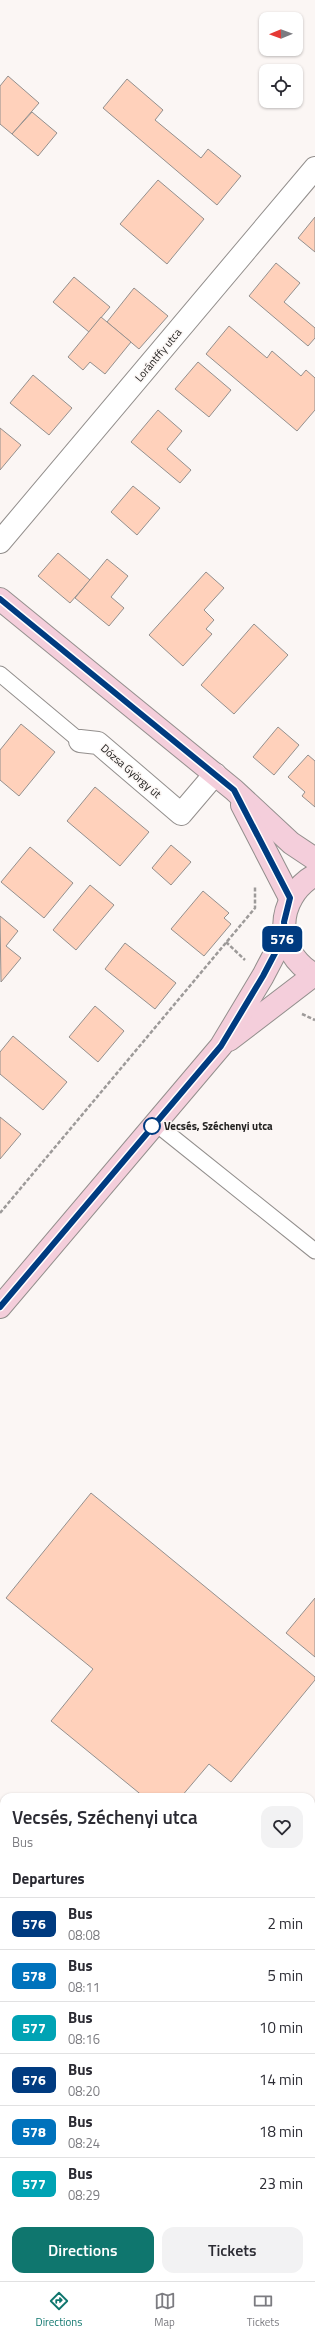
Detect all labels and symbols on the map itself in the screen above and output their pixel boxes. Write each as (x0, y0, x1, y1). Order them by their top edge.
north arrow (259, 12, 303, 56)
street label: Lorántffy utca (131, 325, 185, 385)
street label: Dózsa György út (97, 740, 165, 802)
line badge: 576 (259, 926, 305, 952)
marker: Vecsés, Széchenyi utca (143, 1117, 161, 1135)
place label: Vecsés, Széchenyi utca (164, 1118, 273, 1134)

